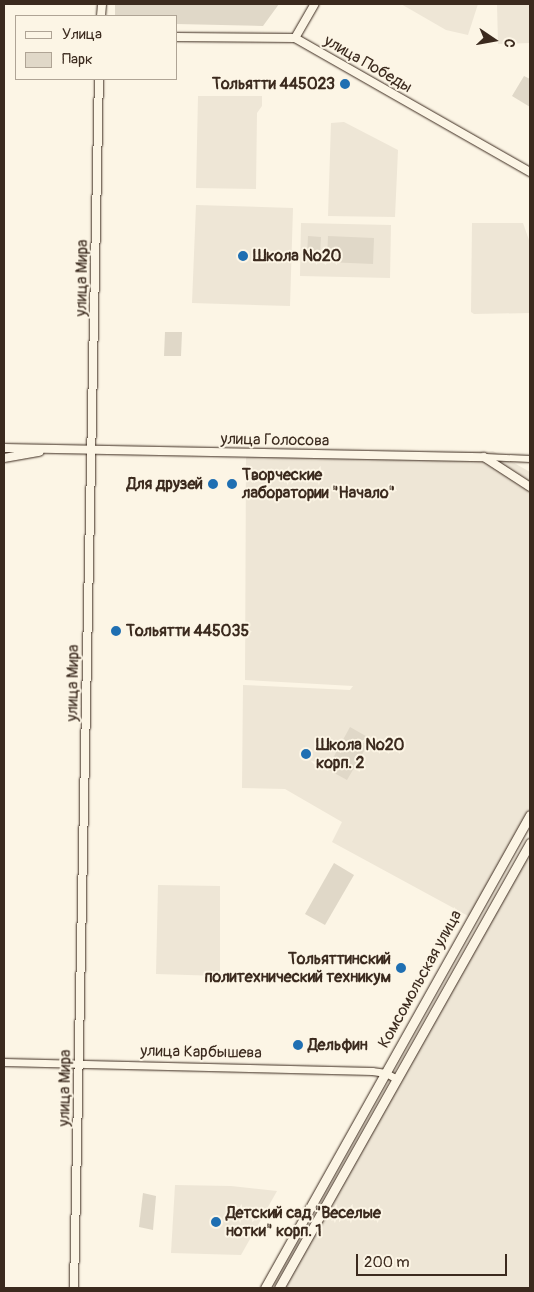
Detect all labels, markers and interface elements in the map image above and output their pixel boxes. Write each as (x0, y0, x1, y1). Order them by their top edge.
legend (15, 15, 178, 80)
north arrow (469, 15, 519, 65)
text: Улица (62, 25, 102, 44)
street label: улица Победы (321, 31, 415, 97)
text: С (500, 37, 518, 49)
text: Парк (62, 50, 93, 69)
place label: Тольятти 445023 (212, 74, 335, 94)
marker: Тольятти 445023 (339, 78, 351, 90)
street label: улица Мира (72, 239, 92, 317)
place label: Школа №20 (253, 246, 342, 266)
marker: Школа №20 (237, 250, 249, 262)
street label: улица Голосова (221, 429, 329, 451)
place label: Творческие лаборатории "Начало" (242, 465, 395, 503)
place label: Для друзей (127, 474, 203, 494)
marker: Для друзей (207, 478, 219, 490)
marker: Творческие лаборатории "Начало" (226, 478, 238, 490)
place label: Тольятти 445035 (126, 621, 249, 641)
marker: Тольятти 445035 (110, 625, 122, 637)
street label: улица Мира (63, 644, 83, 722)
place label: Школа №20 корп. 2 (316, 735, 405, 773)
marker: Школа №20 корп. 2 (300, 748, 312, 760)
street label: Комсомольская улица (374, 907, 466, 1051)
place label: Тольяттинский политехнический техникум (204, 949, 391, 987)
marker: Тольяттинский политехнический техникум (395, 962, 407, 974)
place label: Дельфин (308, 1035, 368, 1055)
marker: Дельфин (292, 1039, 304, 1051)
street label: улица Карбышева (140, 1041, 262, 1063)
street label: улица Мира (55, 1049, 75, 1127)
place label: Детский сад "Веселые нотки" корп. 1 (226, 1203, 381, 1241)
marker: Детский сад "Веселые нотки" корп. 1 (210, 1216, 222, 1228)
scale bar (359, 1244, 510, 1276)
text: 200 m (364, 1253, 409, 1272)

